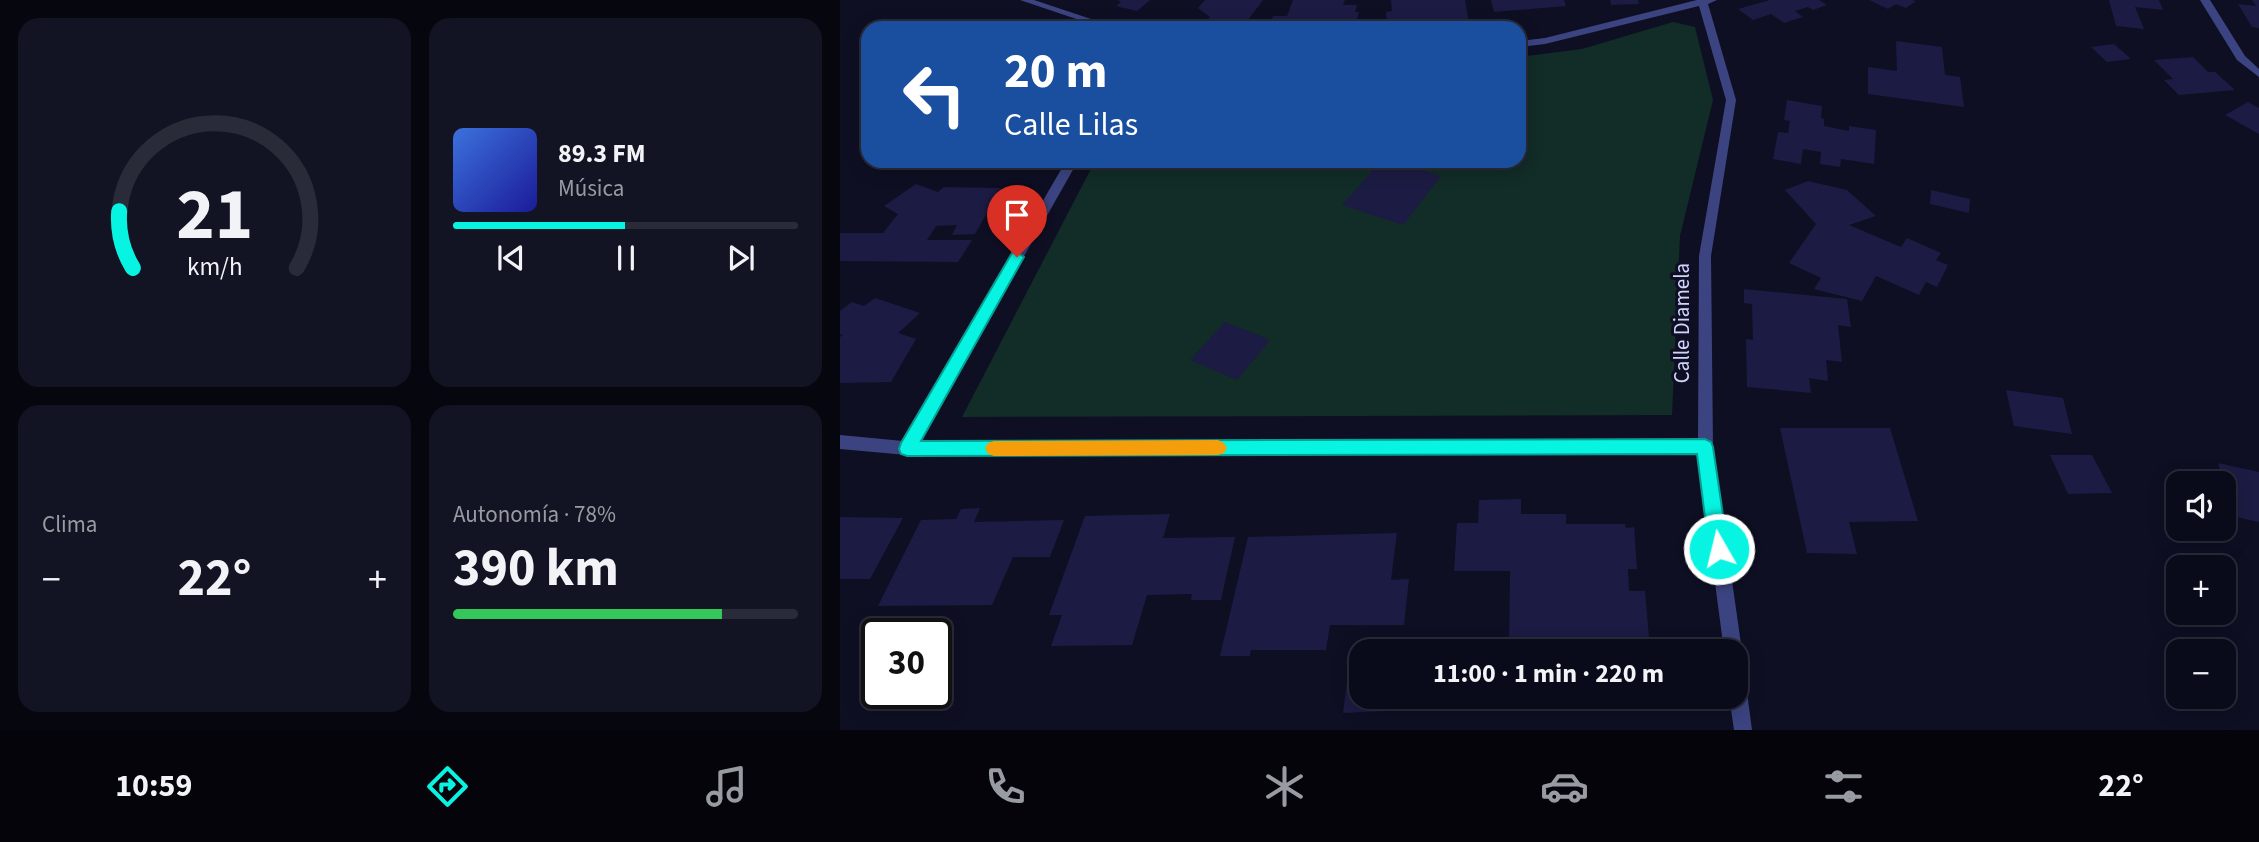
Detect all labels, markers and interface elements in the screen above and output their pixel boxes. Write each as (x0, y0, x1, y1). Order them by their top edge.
text: 20 m (1004, 37, 1108, 107)
icon: left (889, 49, 980, 140)
text: Calle Lilas (1004, 102, 1138, 148)
text: 89.3 FM (558, 135, 646, 172)
text: 21 (176, 164, 253, 268)
text: Música (558, 172, 624, 205)
pin (987, 185, 1047, 257)
icon: arrive (998, 196, 1036, 234)
icon: previous (492, 239, 530, 277)
icon: pause (607, 239, 645, 277)
icon: next (722, 239, 760, 277)
text: km/h (187, 249, 242, 285)
street label: Calle Diamela (1667, 263, 1697, 383)
map controls (2166, 471, 2236, 709)
button: sound (2166, 471, 2236, 541)
text: Autonomía · 78% (453, 498, 616, 531)
text: Clima (42, 508, 97, 541)
position arrow (1682, 512, 1756, 586)
text: 390 km (453, 532, 619, 606)
text: 22° (178, 542, 251, 616)
text: − (42, 553, 61, 607)
text: + (368, 553, 387, 607)
button: + (2166, 555, 2236, 625)
speed limit sign: 30 (861, 618, 952, 709)
button: − (2166, 639, 2236, 709)
text: 11:00 · 1 min · 220 m (1433, 655, 1664, 692)
icon: directions (423, 762, 472, 811)
icon: music (702, 762, 751, 811)
icon: phone (981, 762, 1030, 811)
icon: climate (1260, 762, 1309, 811)
icon: car (1540, 762, 1589, 811)
icon: filters (1819, 762, 1868, 811)
text: 10:59 (115, 763, 192, 809)
text: 22° (2098, 763, 2144, 809)

